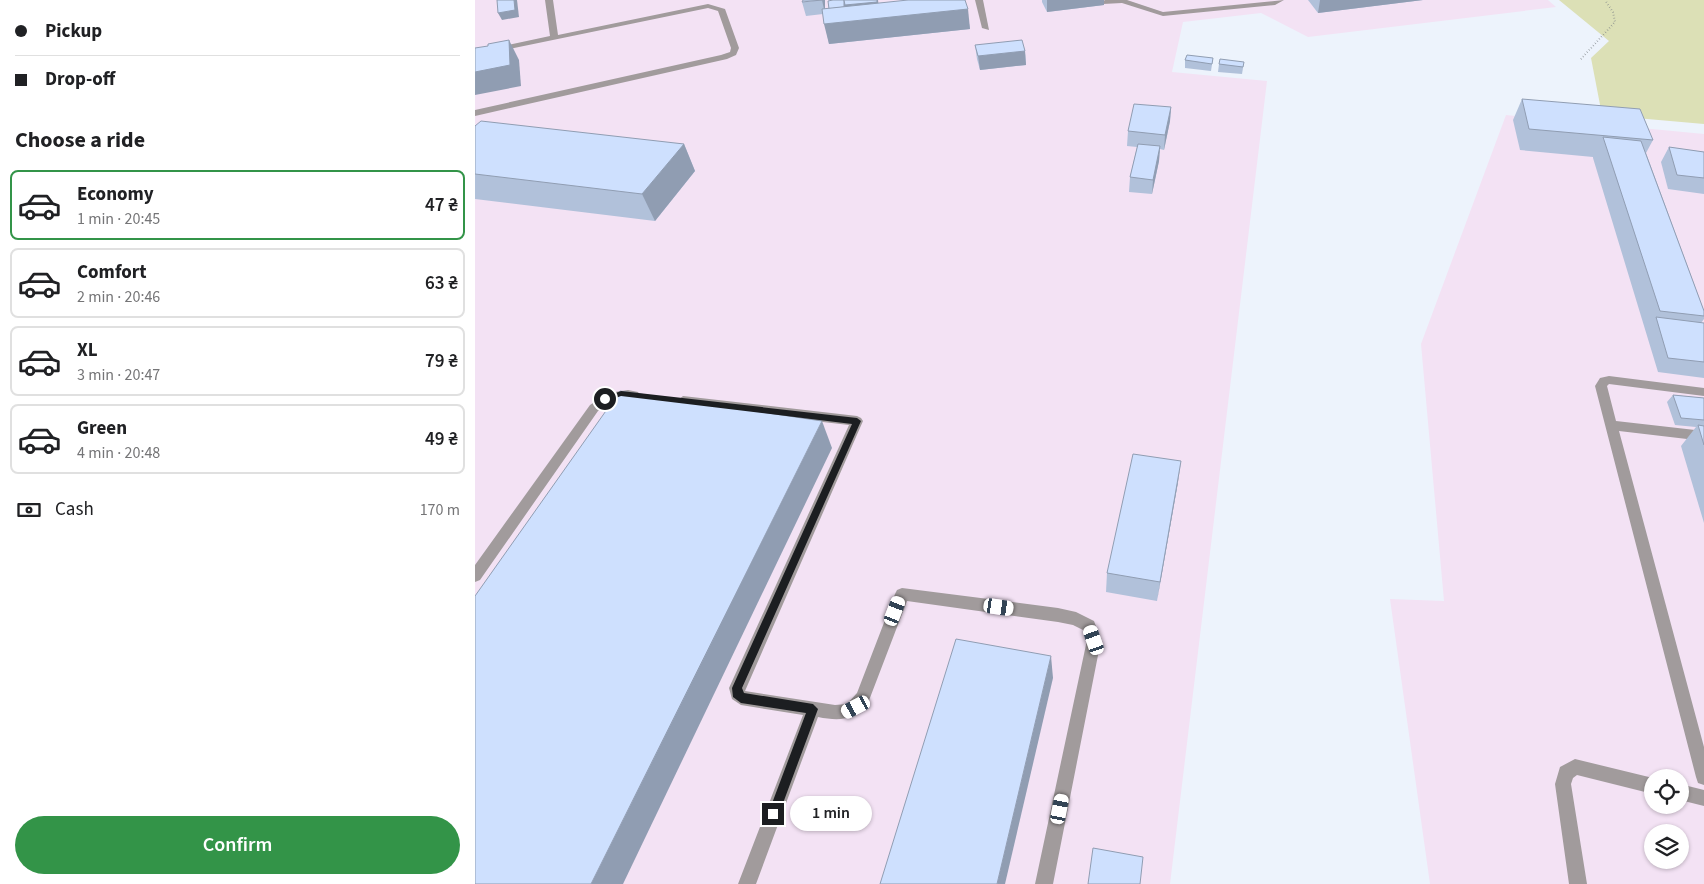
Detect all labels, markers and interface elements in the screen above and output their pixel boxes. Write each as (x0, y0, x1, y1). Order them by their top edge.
text: Pickup (45, 18, 102, 45)
text: Drop-off (45, 66, 115, 93)
text: Choose a ride (15, 124, 145, 156)
text: Economy (77, 181, 154, 208)
icon: car (17, 183, 62, 228)
text: 47 ₴ (425, 192, 458, 219)
text: 1 min · 20:45 (77, 208, 160, 230)
text: Comfort (77, 259, 147, 286)
icon: car (17, 261, 62, 306)
text: 63 ₴ (425, 270, 458, 297)
text: 2 min · 20:46 (77, 286, 160, 308)
text: XL (77, 337, 98, 364)
icon: car (17, 339, 62, 384)
text: 79 ₴ (425, 348, 458, 375)
text: 3 min · 20:47 (77, 364, 160, 386)
route start (594, 388, 616, 410)
text: Green (77, 415, 127, 442)
icon: car (17, 417, 62, 462)
text: 49 ₴ (425, 426, 458, 453)
text: 4 min · 20:48 (77, 442, 160, 464)
icon: cash (15, 496, 43, 524)
text: Cash (55, 496, 94, 523)
text: 170 m (420, 499, 460, 521)
car (882, 594, 907, 628)
car (983, 597, 1014, 617)
car (1082, 623, 1105, 657)
car (839, 693, 872, 721)
map controls (1644, 769, 1689, 869)
button: locate (1644, 769, 1689, 814)
car (1049, 793, 1070, 825)
callout: 1 min (791, 796, 873, 832)
text: 1 min (812, 802, 850, 824)
route end (762, 803, 784, 825)
button: Confirm (15, 816, 460, 874)
button: layers (1644, 824, 1689, 869)

